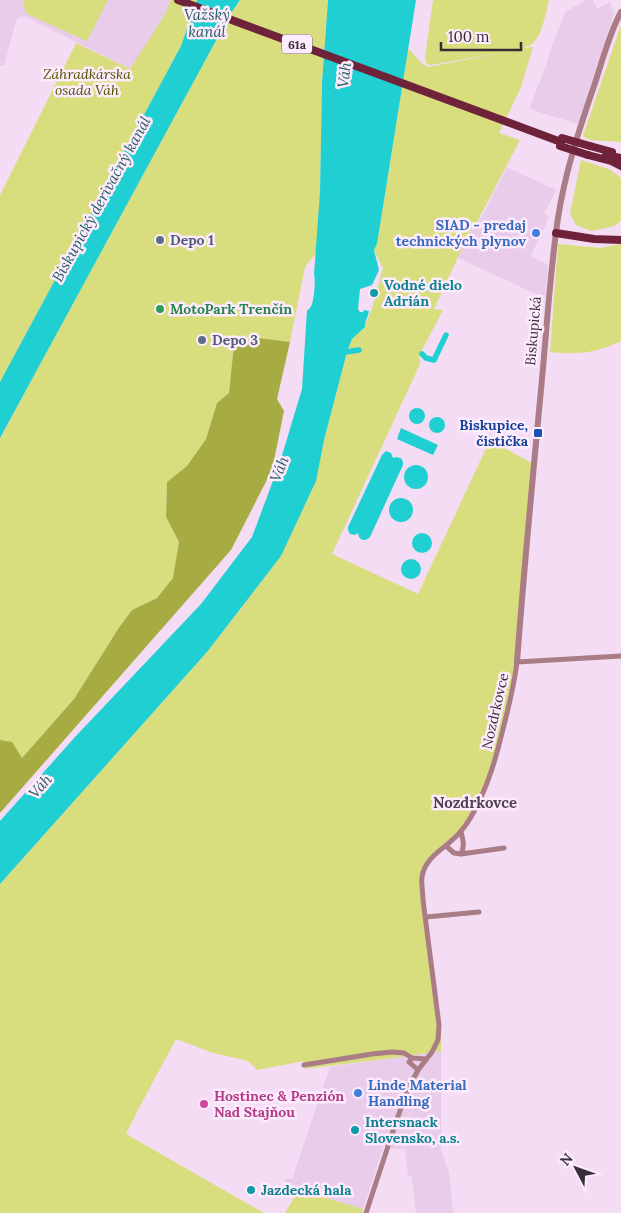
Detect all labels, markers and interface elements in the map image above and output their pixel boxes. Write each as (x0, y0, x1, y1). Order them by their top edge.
water label: Važský kanál (184, 5, 230, 41)
scale bar (441, 20, 521, 52)
text: 100 m (448, 27, 489, 46)
road number: 61a (282, 34, 312, 54)
water label: Váh (333, 61, 355, 89)
park label: Záhradkárska osada Váh (43, 65, 131, 99)
water label: Biskupický derivačný kanál (48, 112, 155, 285)
place label: SIAD - predaj technických plynov (396, 216, 526, 250)
marker: SIAD - predaj technických plynov (530, 227, 542, 239)
place label: Depo 1 (170, 231, 214, 249)
marker: Depo 1 (154, 234, 166, 246)
place label: Vodné dielo Adrián (384, 276, 462, 310)
marker: Vodné dielo Adrián (368, 287, 380, 299)
street label: Biskupická (521, 296, 545, 366)
place label: MotoPark Trenčín (170, 300, 292, 318)
marker: MotoPark Trenčín (154, 303, 166, 315)
place label: Depo 3 (212, 331, 258, 349)
marker: Depo 3 (196, 334, 208, 346)
place label: Biskupice, čistička (459, 416, 529, 450)
marker: Biskupice, čistička (532, 427, 544, 439)
water label: Váh (265, 453, 293, 484)
street label: Nozdrkovce (477, 671, 513, 751)
water label: Váh (24, 770, 56, 802)
district label: Nozdrkovce (433, 793, 517, 812)
place label: Linde Material Handling (368, 1076, 467, 1110)
place label: Hostinec & Penzión Nad Stajňou (214, 1087, 344, 1121)
marker: Linde Material Handling (352, 1087, 364, 1099)
marker: Hostinec & Penzión Nad Stajňou (198, 1098, 210, 1110)
place label: Intersnack Slovensko, a.s. (365, 1113, 460, 1147)
marker: Intersnack Slovensko, a.s. (349, 1124, 361, 1136)
north arrow (551, 1143, 601, 1193)
text: N (556, 1149, 577, 1169)
place label: Jazdecká hala (261, 1181, 352, 1199)
marker: Jazdecká hala (245, 1184, 257, 1196)

